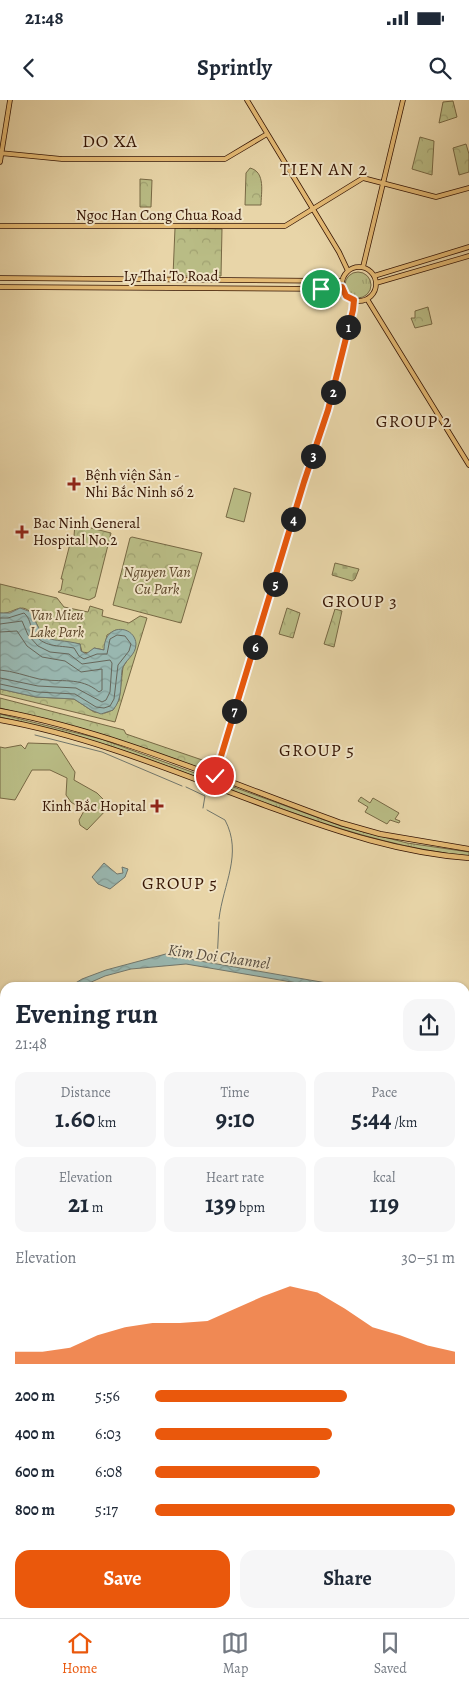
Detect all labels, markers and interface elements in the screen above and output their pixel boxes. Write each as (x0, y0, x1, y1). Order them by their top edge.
text: 21:48 (25, 5, 64, 31)
text: Sprintly (197, 53, 272, 83)
icon: back (15, 54, 43, 82)
icon: search (426, 54, 454, 82)
district label: DO XA (82, 129, 138, 153)
district label: TIEN AN 2 (280, 157, 368, 181)
street label: Ngoc Han Cong Chua Road (76, 205, 243, 225)
street label: Ly Thai To Road (123, 266, 219, 286)
pin (300, 268, 342, 310)
icon: arrive (307, 275, 335, 303)
pin: 1 (336, 314, 360, 340)
text: 1 (346, 318, 351, 337)
pin: 2 (320, 380, 346, 404)
text: 2 (330, 383, 337, 402)
district label: GROUP 2 (376, 409, 452, 433)
pin: 3 (300, 444, 326, 468)
text: 3 (310, 447, 317, 466)
place label: Bệnh viện Sản - Nhi Bắc Ninh số 2 (85, 465, 194, 502)
marker: Bệnh viện Sản - Nhi Bắc Ninh số 2 (67, 477, 81, 491)
pin: 4 (280, 506, 306, 532)
text: 4 (290, 510, 297, 529)
place label: Bac Ninh General Hospital No.2 (33, 513, 140, 550)
marker: Bac Ninh General Hospital No.2 (15, 525, 29, 539)
park label: Nguyen Van Cu Park (123, 562, 191, 599)
pin: 5 (262, 572, 288, 596)
text: 5 (273, 575, 278, 594)
district label: GROUP 3 (322, 589, 398, 613)
park label: Van Mieu Lake Park (30, 605, 85, 642)
pin: 6 (242, 634, 268, 660)
text: 6 (252, 638, 259, 657)
pin: 7 (222, 698, 246, 724)
text: 7 (232, 702, 237, 721)
district label: GROUP 5 (279, 738, 355, 762)
pin (194, 755, 236, 797)
icon: check (201, 762, 229, 790)
place label: Kinh Bắc Hopital (42, 796, 146, 816)
marker: Kinh Bắc Hopital (150, 799, 164, 813)
district label: GROUP 5 (142, 871, 218, 895)
water label: Kim Doi Channel (166, 939, 272, 975)
text: Evening run (15, 995, 158, 1033)
button: share (403, 999, 455, 1051)
text: 21:48 (15, 1033, 47, 1055)
text: Distance (61, 1083, 111, 1102)
text: Time (220, 1083, 250, 1102)
text: Pace (371, 1083, 397, 1102)
text: 1.60 (55, 1102, 95, 1136)
text: 9:10 (215, 1102, 255, 1136)
text: 5:44 (351, 1102, 391, 1136)
text: km (95, 1113, 116, 1132)
text: /km (391, 1113, 417, 1132)
text: Elevation (59, 1168, 113, 1187)
text: Heart rate (206, 1168, 264, 1187)
text: kcal (373, 1168, 396, 1187)
text: 21 (68, 1187, 89, 1221)
text: 139 (205, 1187, 236, 1221)
text: 119 (370, 1187, 399, 1221)
text: m (89, 1198, 103, 1217)
text: bpm (236, 1198, 265, 1217)
text: Elevation (15, 1247, 76, 1269)
text: 30–51 m (401, 1247, 455, 1269)
text: 200 m (15, 1385, 55, 1407)
text: 5:56 (95, 1385, 120, 1407)
text: 400 m (15, 1423, 55, 1445)
text: 6:03 (95, 1423, 121, 1445)
text: 600 m (15, 1461, 55, 1483)
text: 6:08 (95, 1461, 123, 1483)
text: 800 m (15, 1499, 55, 1521)
text: 5:17 (95, 1499, 118, 1521)
button: Save (15, 1550, 230, 1608)
button: Share (240, 1550, 455, 1608)
tab: Home (62, 1629, 97, 1678)
tab: Map (221, 1629, 249, 1678)
tab: Saved (374, 1629, 407, 1678)

